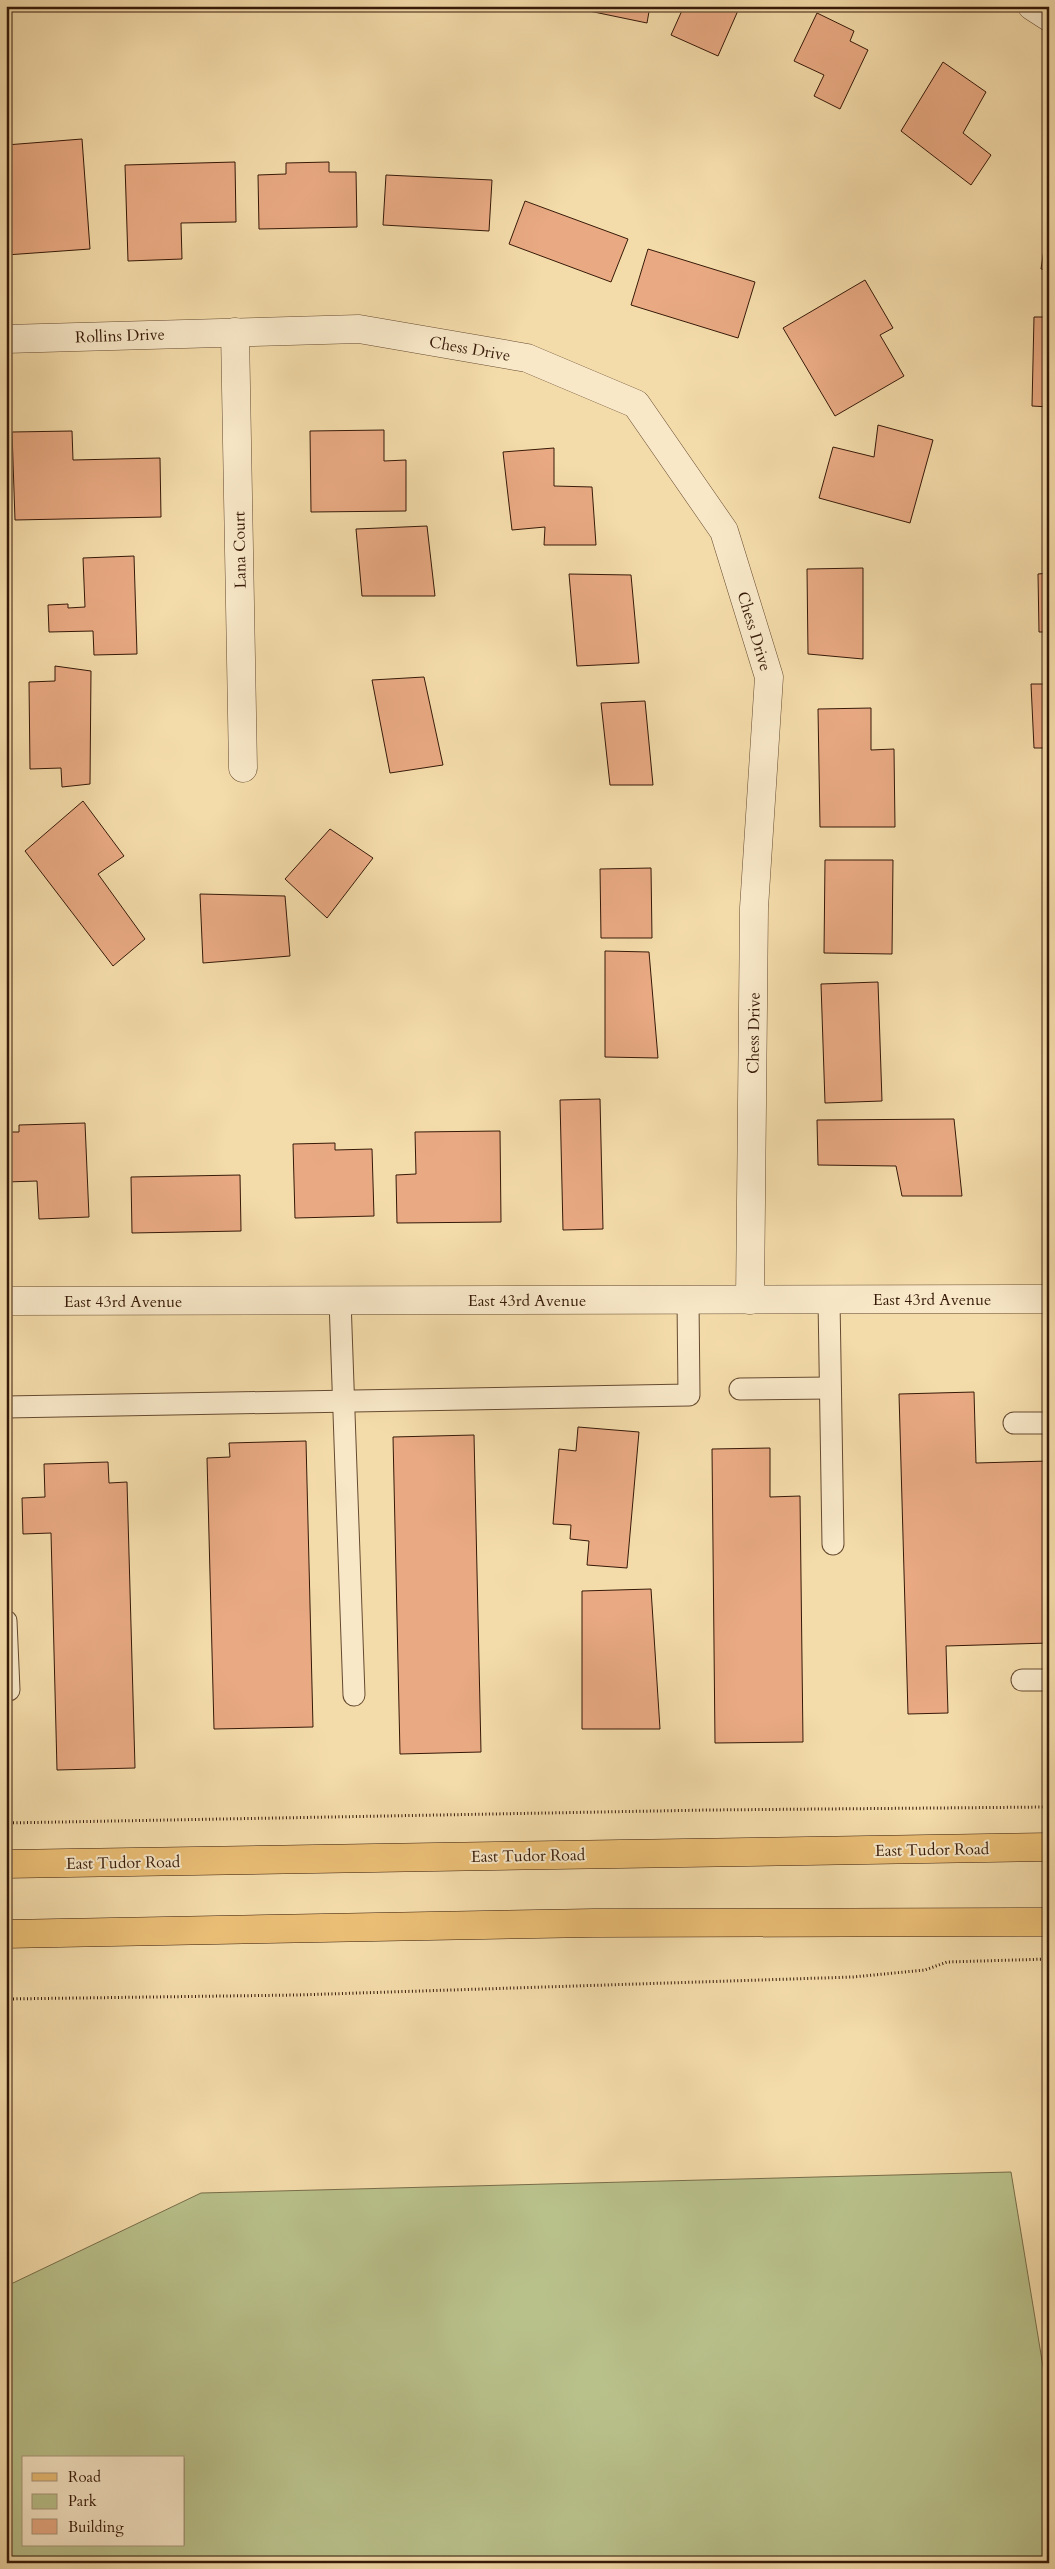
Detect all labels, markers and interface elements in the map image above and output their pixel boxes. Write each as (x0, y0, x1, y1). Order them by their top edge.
street label: Rollins Drive (75, 323, 165, 349)
street label: Chess Drive (428, 331, 512, 367)
street label: Lana Court (228, 511, 252, 589)
street label: Chess Drive (732, 589, 777, 674)
street label: Chess Drive (742, 992, 766, 1074)
street label: East 43rd Avenue (873, 1289, 991, 1311)
street label: East 43rd Avenue (468, 1290, 586, 1312)
street label: East 43rd Avenue (64, 1291, 182, 1313)
street label: East Tudor Road (875, 1838, 990, 1862)
street label: East Tudor Road (471, 1844, 586, 1868)
street label: East Tudor Road (66, 1851, 181, 1875)
legend (22, 2456, 185, 2546)
text: Road (68, 2467, 101, 2487)
text: Park (68, 2491, 97, 2511)
text: Building (68, 2517, 124, 2537)

